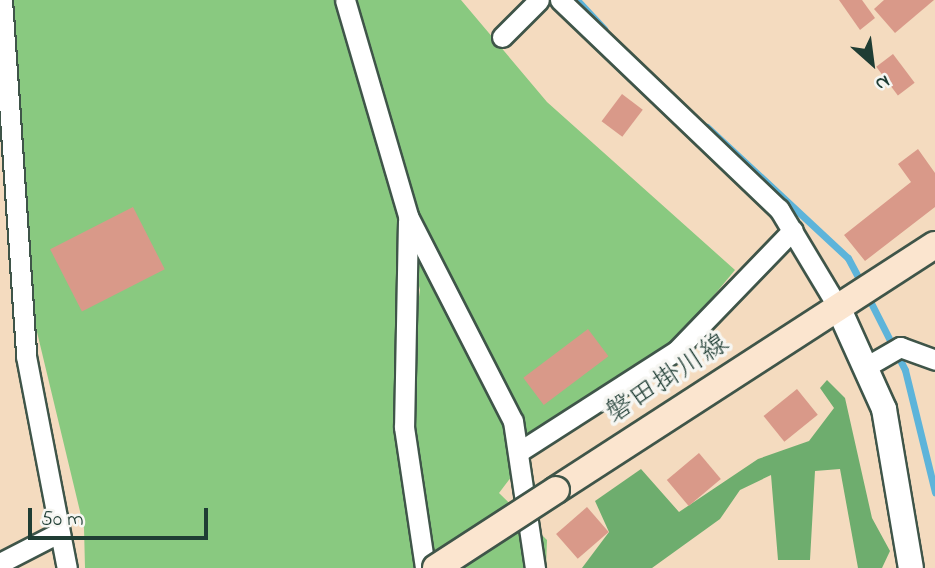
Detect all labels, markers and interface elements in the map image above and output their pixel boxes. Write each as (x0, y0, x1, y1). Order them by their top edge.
north arrow (837, 28, 907, 98)
text: N (870, 67, 894, 97)
street label: 磐田掛川線 (600, 328, 736, 432)
scale bar (32, 494, 212, 538)
text: 50 m (41, 505, 84, 535)

